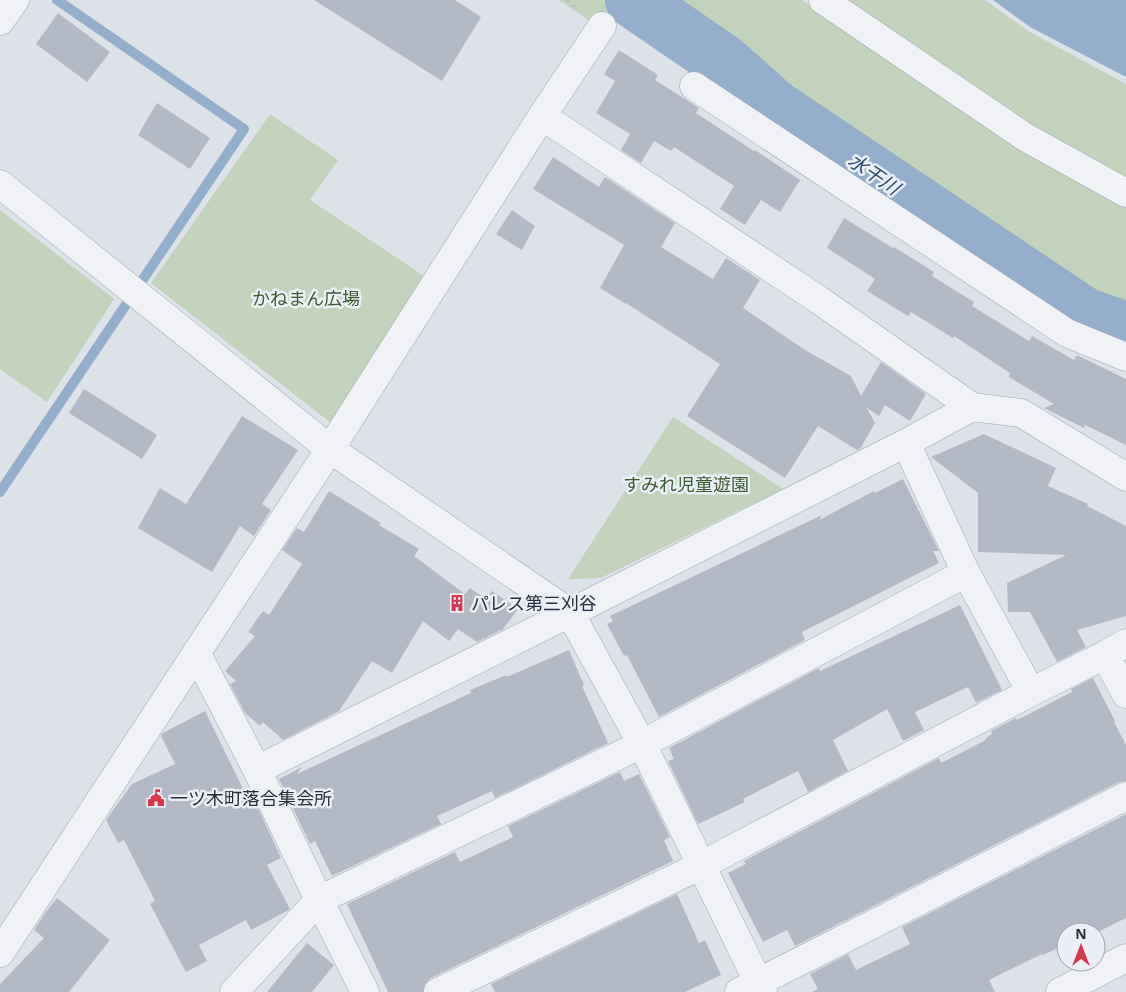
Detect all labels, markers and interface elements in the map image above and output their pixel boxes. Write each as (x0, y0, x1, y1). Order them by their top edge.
water label: 水干川 (843, 147, 907, 202)
park label: かねまん広場 (252, 286, 360, 310)
park label: すみれ児童遊園 (623, 472, 749, 496)
place label: パレス第三刈谷 (471, 591, 597, 615)
building icon: パレス第三刈谷 (447, 593, 467, 613)
place label: 一ツ木町落合集会所 (170, 786, 332, 810)
public building icon: 一ツ木町落合集会所 (146, 788, 166, 808)
north arrow (1056, 922, 1106, 972)
text: N (1075, 924, 1087, 943)

